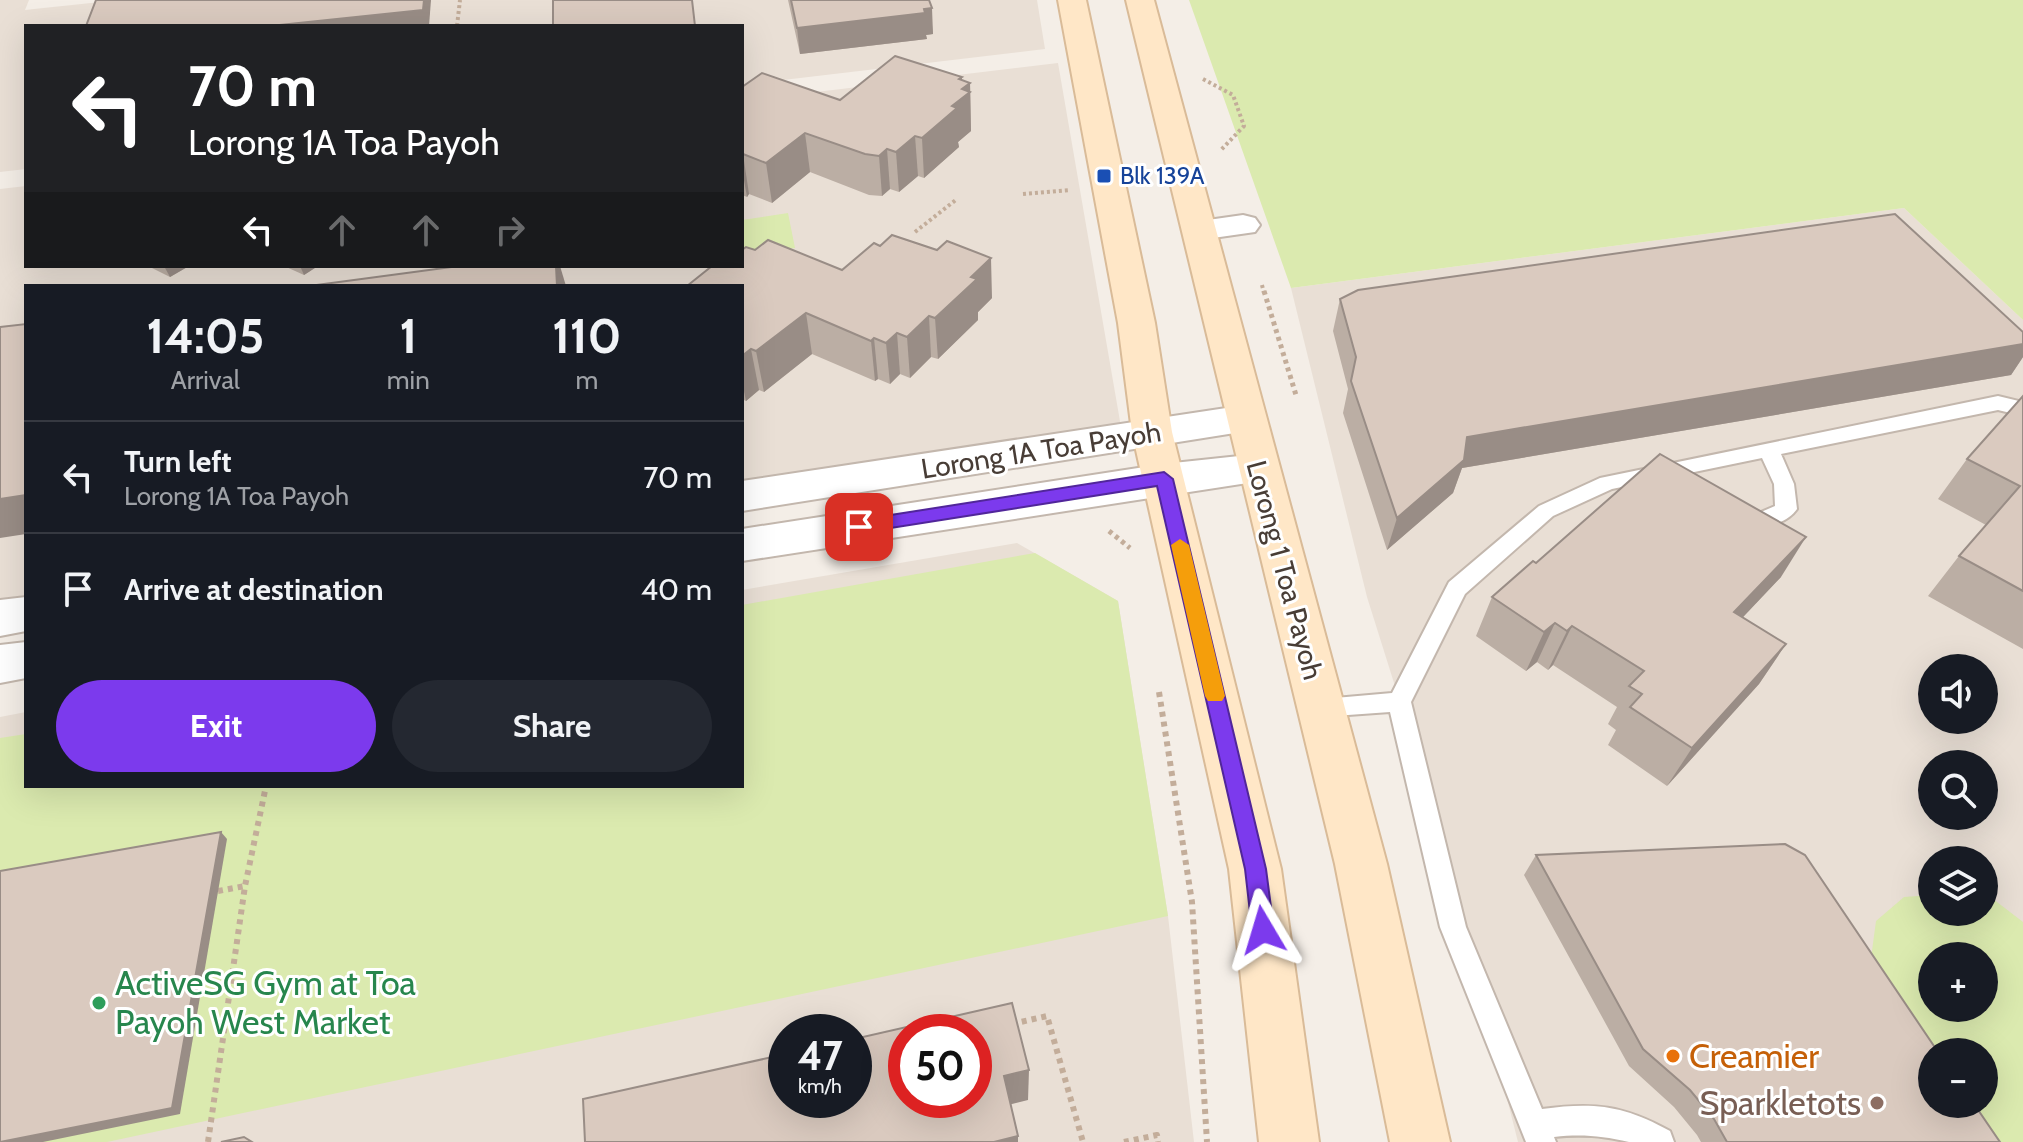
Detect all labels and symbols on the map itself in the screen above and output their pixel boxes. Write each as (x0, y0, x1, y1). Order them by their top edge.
place label: Blk 139A (1120, 161, 1205, 190)
marker: Blk 139A (1095, 167, 1113, 185)
street label: Lorong 1A Toa Payoh (919, 414, 1163, 486)
street label: Lorong 1 Toa Payoh (1239, 457, 1331, 683)
pin (825, 493, 893, 561)
position arrow (1221, 888, 1305, 972)
place label: ActiveSG Gym at Toa Payoh West Market (115, 962, 417, 1043)
marker: ActiveSG Gym at Toa Payoh West Market (90, 994, 108, 1012)
speed limit sign: 50 (888, 1014, 992, 1118)
place label: Creamier (1689, 1035, 1819, 1077)
marker: Creamier (1664, 1047, 1682, 1065)
place label: Sparkletots (1700, 1082, 1861, 1124)
marker: Sparkletots (1868, 1094, 1886, 1112)

